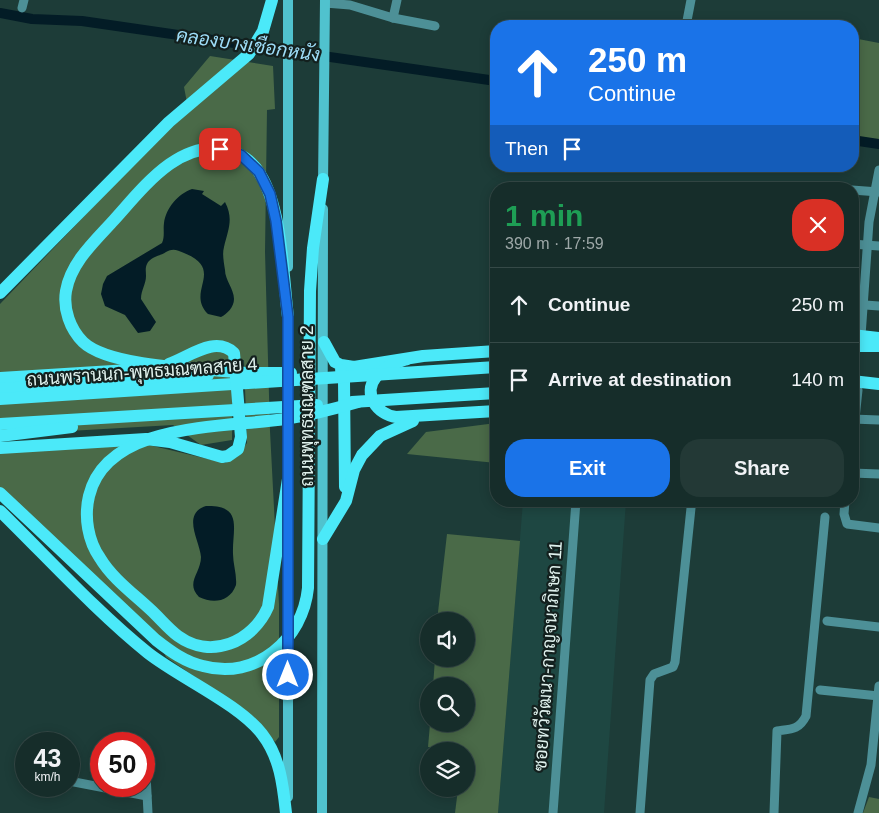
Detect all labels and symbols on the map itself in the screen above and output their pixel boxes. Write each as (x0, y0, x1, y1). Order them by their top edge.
water label: คลองบางเชือกหนัง (175, 23, 322, 66)
pin (199, 128, 241, 170)
street label: ถนนพุทธมณฑลสาย 2 (297, 325, 319, 487)
street label: ถนนพรานนก-พุทธมณฑลสาย 4 (26, 354, 258, 392)
street label: ซอยทวีวัฒนา-กาญจนาภิเษก 11 (527, 540, 567, 772)
position arrow (261, 648, 313, 700)
speed limit sign: 50 (90, 732, 155, 797)

